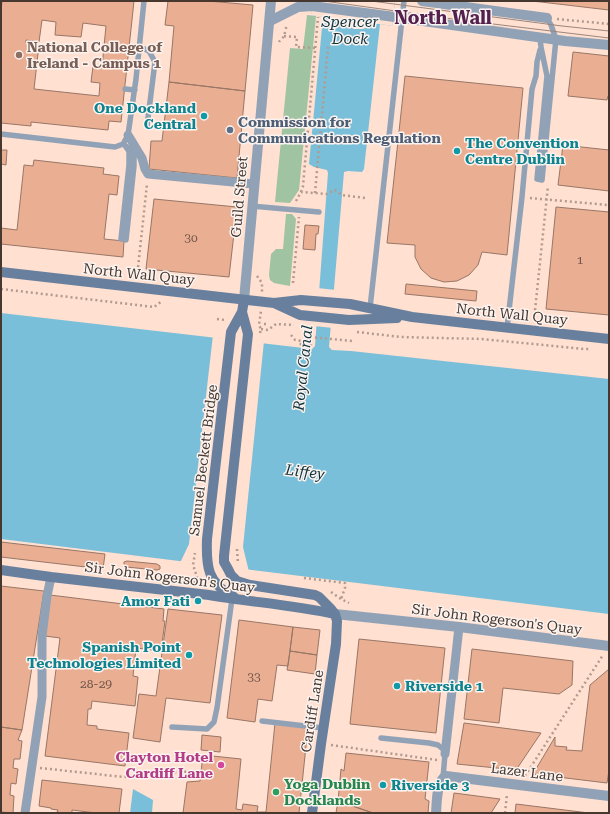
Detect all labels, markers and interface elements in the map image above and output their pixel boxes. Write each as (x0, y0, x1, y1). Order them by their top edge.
district label: North Wall (394, 7, 492, 28)
water label: Spencer Dock (320, 13, 379, 48)
place label: National College of Ireland - Campus 1 (27, 39, 163, 71)
marker: National College of Ireland - Campus 1 (14, 50, 24, 60)
place label: One Dockland Central (94, 100, 197, 132)
marker: One Dockland Central (199, 111, 209, 121)
place label: Commission for Communications Regulation (238, 114, 441, 146)
marker: Commission for Communications Regulation (225, 125, 235, 135)
place label: The Convention Centre Dublin (465, 135, 580, 167)
marker: The Convention Centre Dublin (452, 146, 462, 156)
street label: Guild Street (227, 156, 251, 238)
house number: 30 (184, 231, 198, 245)
house number: 1 (577, 253, 584, 267)
street label: North Wall Quay (82, 260, 196, 288)
street label: North Wall Quay (455, 300, 569, 328)
water label: Royal Canal (289, 324, 316, 413)
street label: Samuel Beckett Bridge (186, 383, 220, 537)
water label: Liffey (283, 461, 326, 483)
street label: Sir John Rogerson's Quay (84, 559, 257, 595)
place label: Amor Fati (121, 593, 190, 609)
marker: Amor Fati (193, 596, 203, 606)
street label: Sir John Rogerson's Quay (411, 601, 584, 637)
place label: Spanish Point Technologies Limited (27, 639, 182, 671)
marker: Spanish Point Technologies Limited (184, 650, 194, 660)
street label: Cardiff Lane (298, 668, 326, 753)
house number: 33 (247, 670, 261, 684)
house number: 28-29 (80, 677, 112, 691)
place label: Riverside 1 (405, 678, 484, 694)
marker: Riverside 1 (392, 681, 402, 691)
place label: Clayton Hotel Cardiff Lane (116, 749, 213, 781)
marker: Clayton Hotel Cardiff Lane (216, 760, 226, 770)
street label: Lazer Lane (490, 760, 565, 784)
place label: Yoga Dublin Docklands (284, 776, 371, 808)
place label: Riverside 3 (391, 777, 470, 793)
marker: Riverside 3 (378, 780, 388, 790)
marker: Yoga Dublin Docklands (271, 787, 281, 797)

